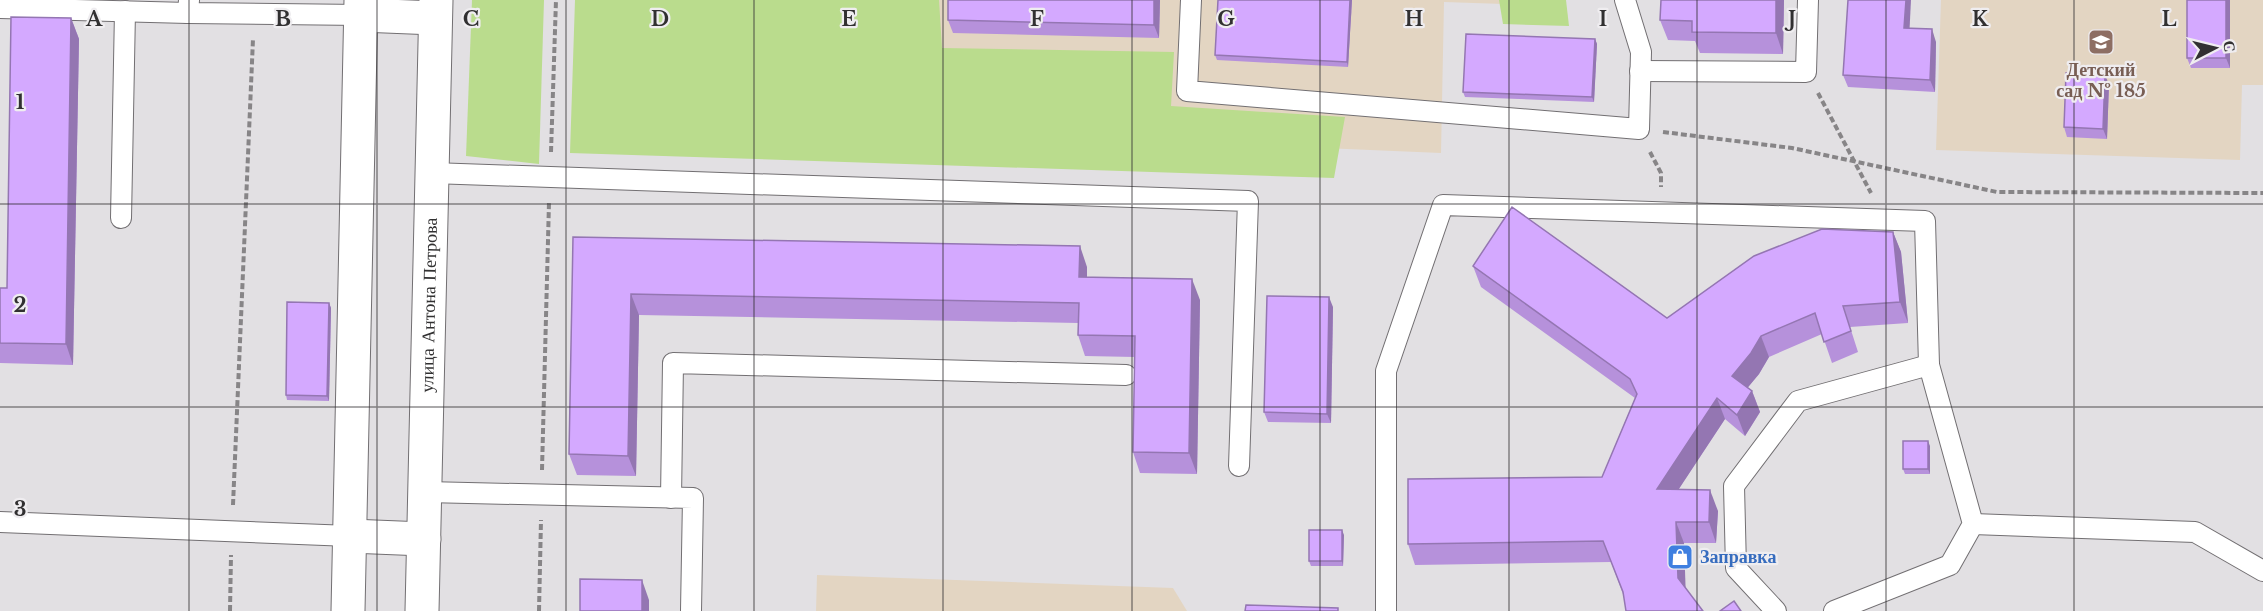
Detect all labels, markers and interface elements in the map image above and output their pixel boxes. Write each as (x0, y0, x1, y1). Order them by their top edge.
text: A (85, 7, 103, 31)
text: B (275, 7, 291, 31)
text: C (463, 7, 479, 31)
text: D (651, 7, 669, 31)
text: E (841, 7, 857, 31)
text: F (1030, 7, 1044, 31)
text: G (1217, 7, 1235, 31)
text: H (1405, 7, 1424, 31)
text: I (1599, 7, 1607, 31)
text: J (1784, 7, 1796, 31)
text: K (1972, 7, 1989, 31)
text: L (2161, 7, 2177, 31)
north arrow (2185, 18, 2245, 78)
school or university icon: Детский сад № 185 (2086, 27, 2116, 57)
text: С (2219, 39, 2241, 53)
place label: Детский сад № 185 (2056, 59, 2146, 102)
text: 1 (16, 90, 25, 114)
street label: улица Антона Петрова (416, 217, 442, 393)
text: 2 (13, 293, 27, 317)
text: 3 (14, 497, 26, 521)
shop icon: Заправка (1665, 542, 1695, 572)
place label: Заправка (1700, 546, 1776, 568)

